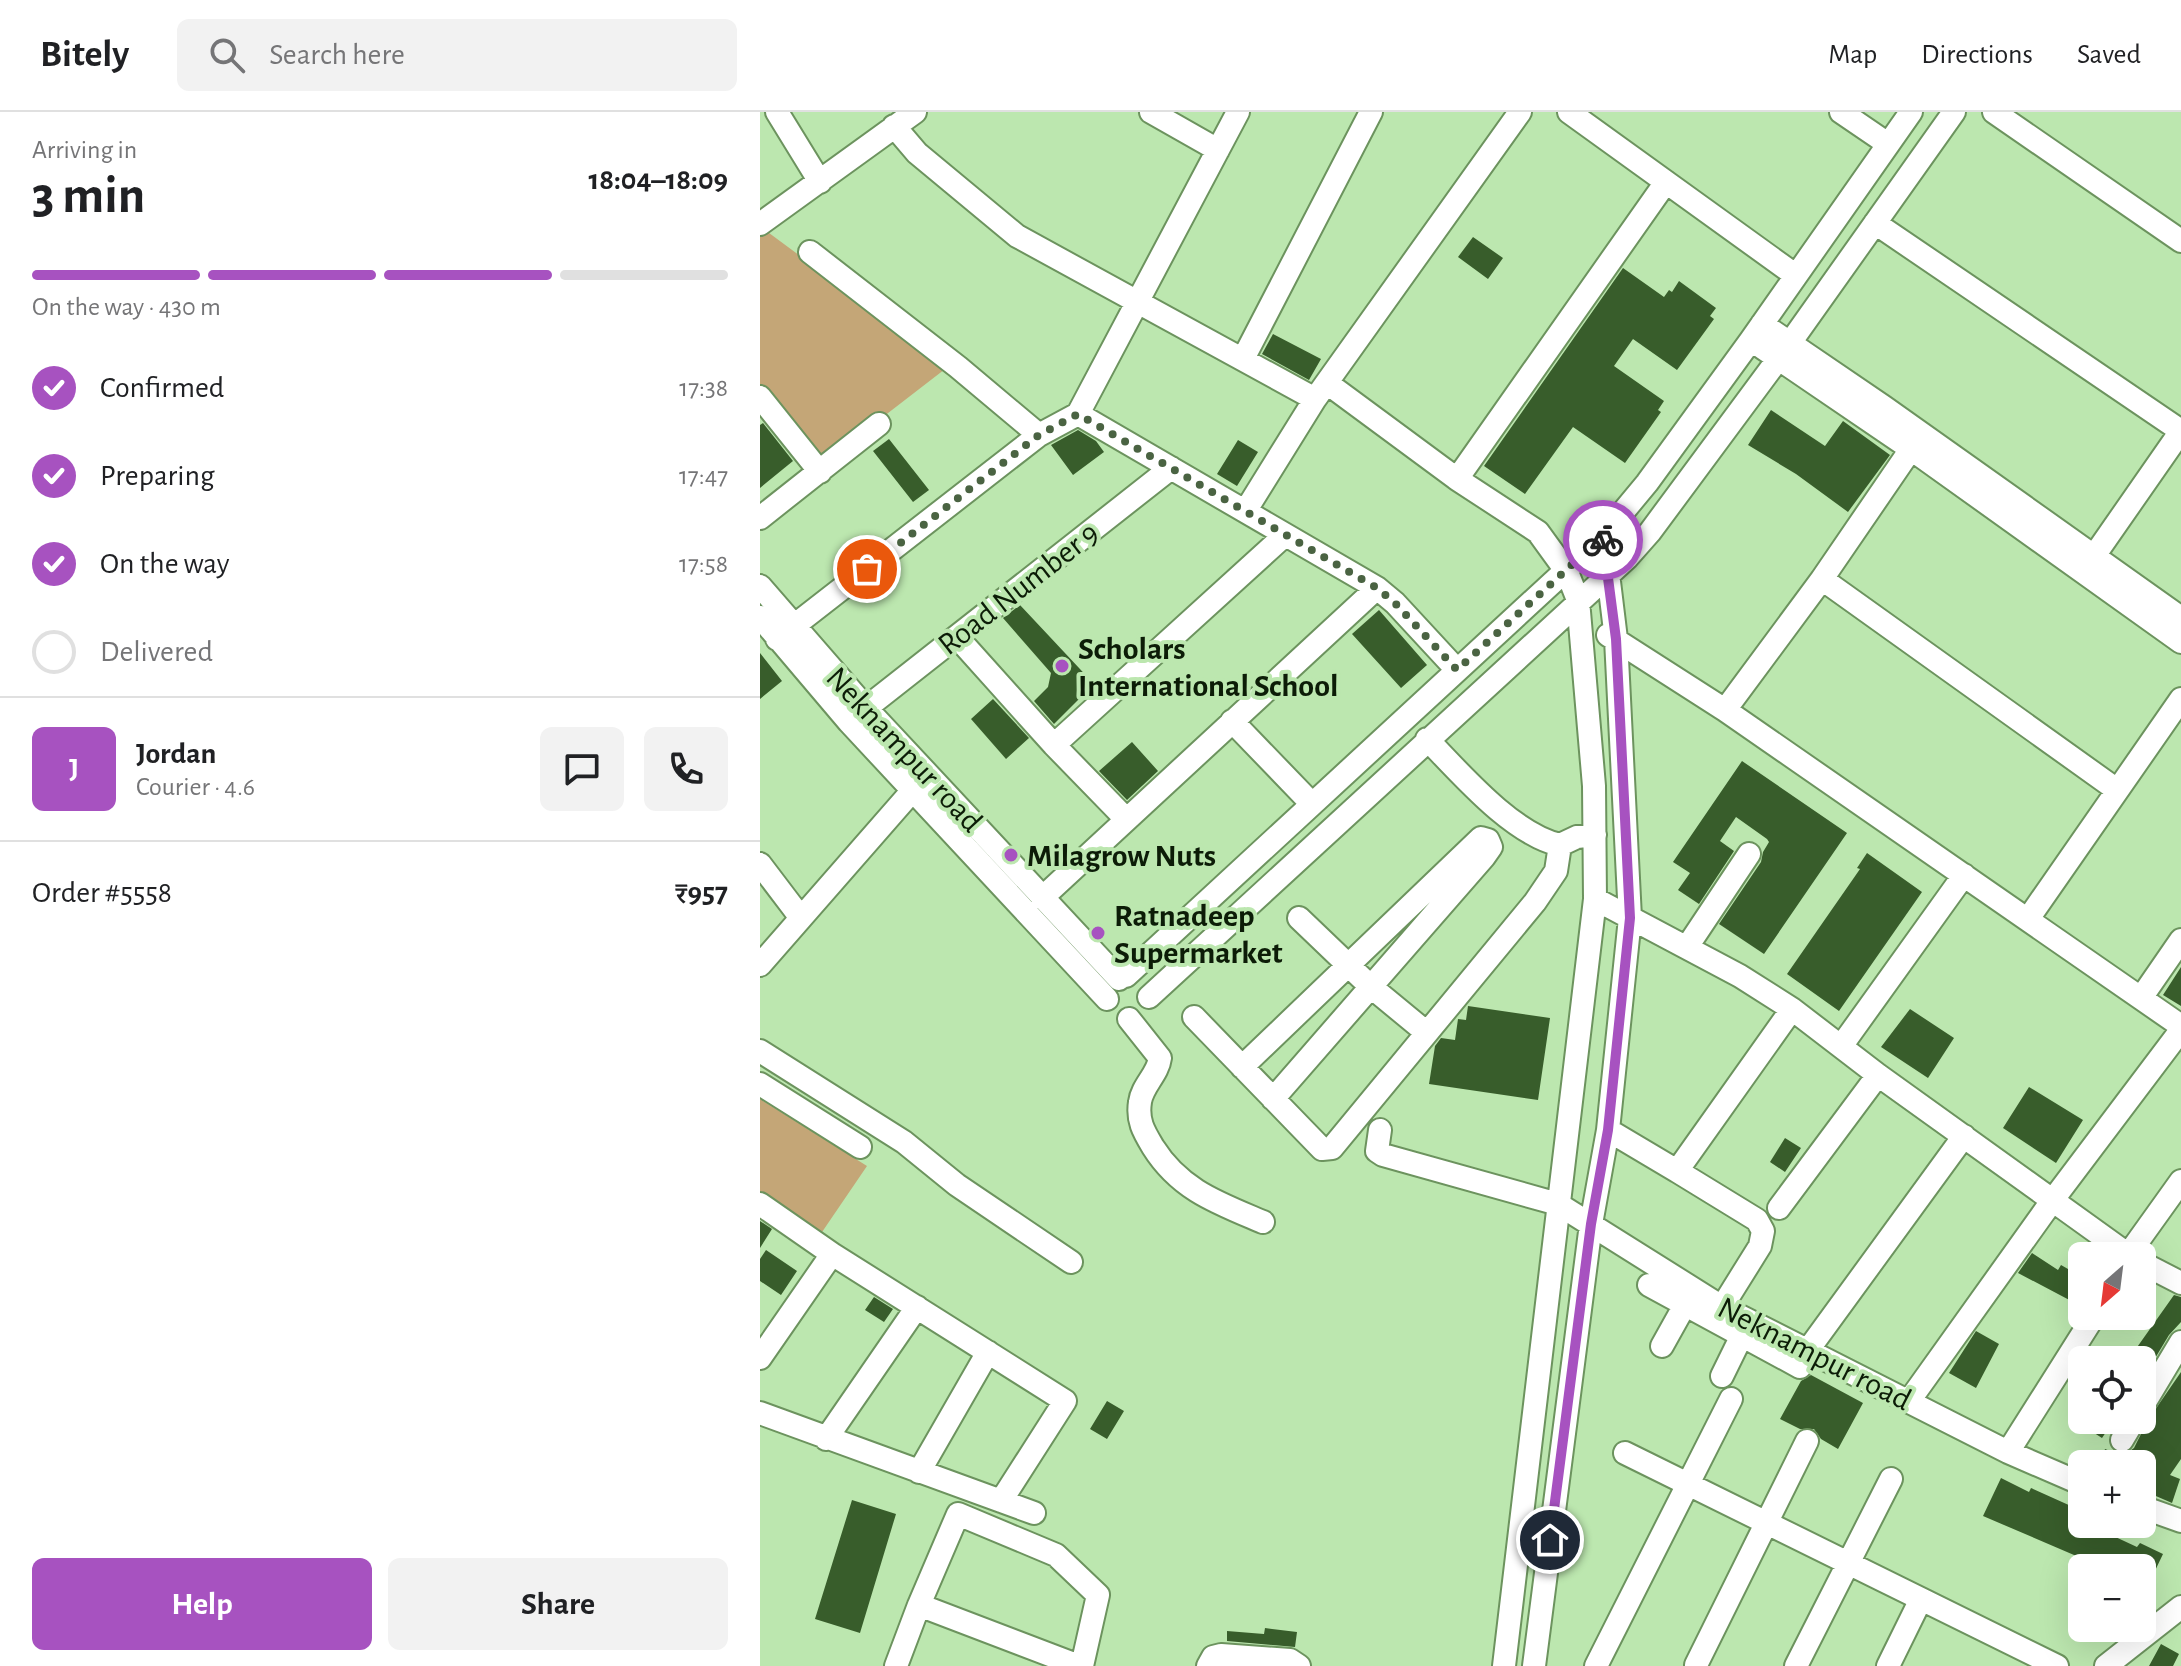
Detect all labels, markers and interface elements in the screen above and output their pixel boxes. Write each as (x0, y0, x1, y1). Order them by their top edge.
search box (177, 19, 737, 91)
icon: search (205, 33, 249, 77)
text: Bitely (40, 36, 129, 74)
text: Search here (269, 40, 405, 70)
text: Map (1828, 41, 1877, 69)
text: Directions (1921, 41, 2033, 69)
text: Saved (2077, 41, 2141, 69)
text: Arriving in (32, 137, 137, 163)
text: 18:04–18:09 (588, 165, 728, 195)
text: 3 min (32, 170, 145, 222)
text: On the way · 430 m (32, 294, 221, 320)
icon: check (32, 366, 76, 410)
text: Confirmed (100, 373, 224, 403)
text: 17:38 (679, 375, 728, 401)
icon: check (32, 454, 76, 498)
text: Preparing (100, 461, 215, 491)
text: 17:47 (679, 463, 728, 489)
courier (1563, 500, 1643, 580)
street label: Road Number 9 (932, 516, 1105, 661)
icon: bike (1581, 518, 1625, 562)
pin (833, 535, 901, 603)
icon: check (32, 542, 76, 586)
icon: bag (845, 547, 889, 591)
text: On the way (100, 549, 229, 579)
text: 17:58 (679, 551, 728, 577)
place label: Scholars International School (1078, 633, 1338, 702)
text: Delivered (100, 637, 213, 667)
marker: Scholars International School (1053, 657, 1071, 675)
street label: Neknampur road (820, 661, 988, 838)
button: chat (540, 727, 624, 811)
button: phone (644, 727, 728, 811)
text: Jordan (136, 739, 216, 769)
text: J (69, 754, 79, 784)
text: Courier · 4.6 (136, 774, 255, 800)
place label: Milagrow Nuts (1027, 840, 1216, 872)
marker: Milagrow Nuts (1002, 846, 1020, 864)
text: Order #5558 (32, 878, 172, 908)
text: ₹957 (675, 878, 728, 908)
place label: Ratnadeep Supermarket (1114, 900, 1283, 969)
marker: Ratnadeep Supermarket (1089, 924, 1107, 942)
north arrow (2068, 1242, 2156, 1330)
map controls (2068, 1242, 2156, 1642)
street label: Neknampur road (1713, 1291, 1916, 1416)
button: locate (2068, 1346, 2156, 1434)
button: + (2068, 1450, 2156, 1538)
pin (1516, 1506, 1584, 1574)
icon: home (1528, 1518, 1572, 1562)
button: − (2068, 1554, 2156, 1642)
button: Help (32, 1558, 372, 1650)
button: Share (388, 1558, 728, 1650)

